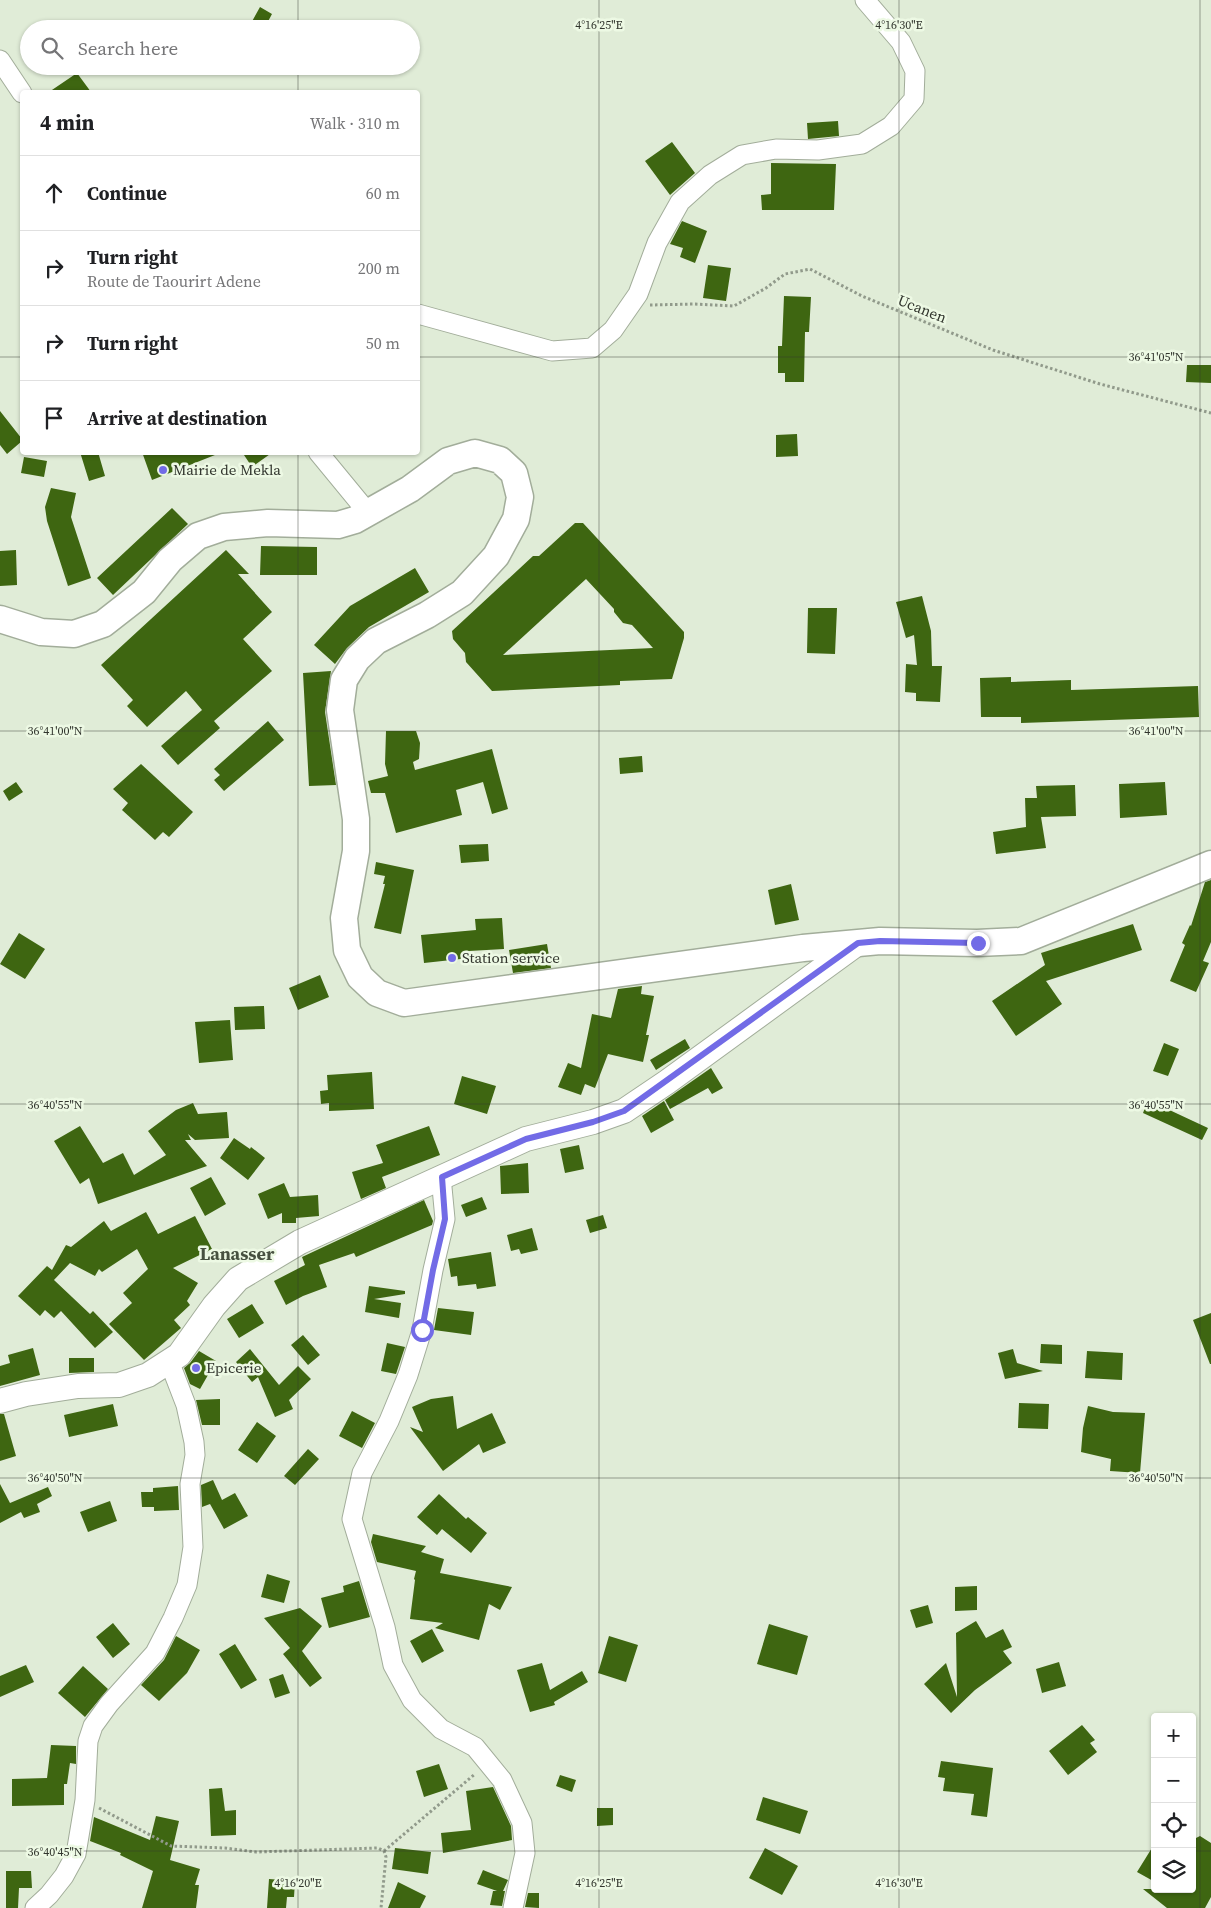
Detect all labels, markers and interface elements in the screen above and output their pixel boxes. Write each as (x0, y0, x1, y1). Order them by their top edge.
text: 4°16'25"E (575, 17, 623, 33)
text: 4°16'30"E (875, 17, 923, 33)
search box (20, 20, 420, 75)
icon: search (38, 34, 66, 62)
text: Search here (78, 35, 178, 61)
text: 4 min (40, 108, 95, 137)
text: Walk · 310 m (310, 112, 400, 134)
icon: ahead (40, 179, 68, 207)
text: Continue (87, 180, 167, 206)
text: 60 m (366, 182, 400, 204)
text: Turn right (87, 244, 178, 270)
icon: right (40, 254, 68, 282)
text: 200 m (358, 257, 400, 279)
text: Route de Taourirt Adene (87, 270, 261, 292)
street label: Ucanen (895, 289, 950, 328)
icon: right (40, 329, 68, 357)
text: Turn right (87, 330, 178, 356)
text: 50 m (366, 332, 400, 354)
text: 36°41'05"N (1128, 349, 1184, 365)
icon: arrive (40, 404, 68, 432)
text: Arrive at destination (87, 405, 267, 431)
place label: Mairie de Mekla (173, 459, 281, 480)
marker: Mairie de Mekla (157, 464, 169, 476)
text: 36°41'00"N (27, 723, 83, 739)
text: 36°41'00"N (1128, 723, 1184, 739)
route end (967, 932, 990, 955)
place label: Station service (462, 947, 560, 968)
marker: Station service (446, 952, 458, 964)
text: 36°40'55"N (27, 1097, 83, 1113)
text: 36°40'55"N (1128, 1097, 1184, 1113)
district label: Lanasser (200, 1241, 275, 1266)
route start (411, 1319, 434, 1342)
place label: Epicerie (206, 1357, 262, 1378)
marker: Epicerie (190, 1362, 202, 1374)
text: 36°40'50"N (27, 1470, 83, 1486)
text: 36°40'50"N (1128, 1470, 1184, 1486)
map controls (1151, 1713, 1196, 1893)
button: + (1151, 1713, 1196, 1758)
button: − (1151, 1758, 1196, 1803)
button: locate (1151, 1803, 1196, 1848)
text: 36°40'45"N (27, 1844, 83, 1860)
button: layers (1151, 1848, 1196, 1893)
text: 4°16'20"E (274, 1875, 322, 1891)
text: 4°16'25"E (575, 1875, 623, 1891)
text: 4°16'30"E (875, 1875, 923, 1891)

